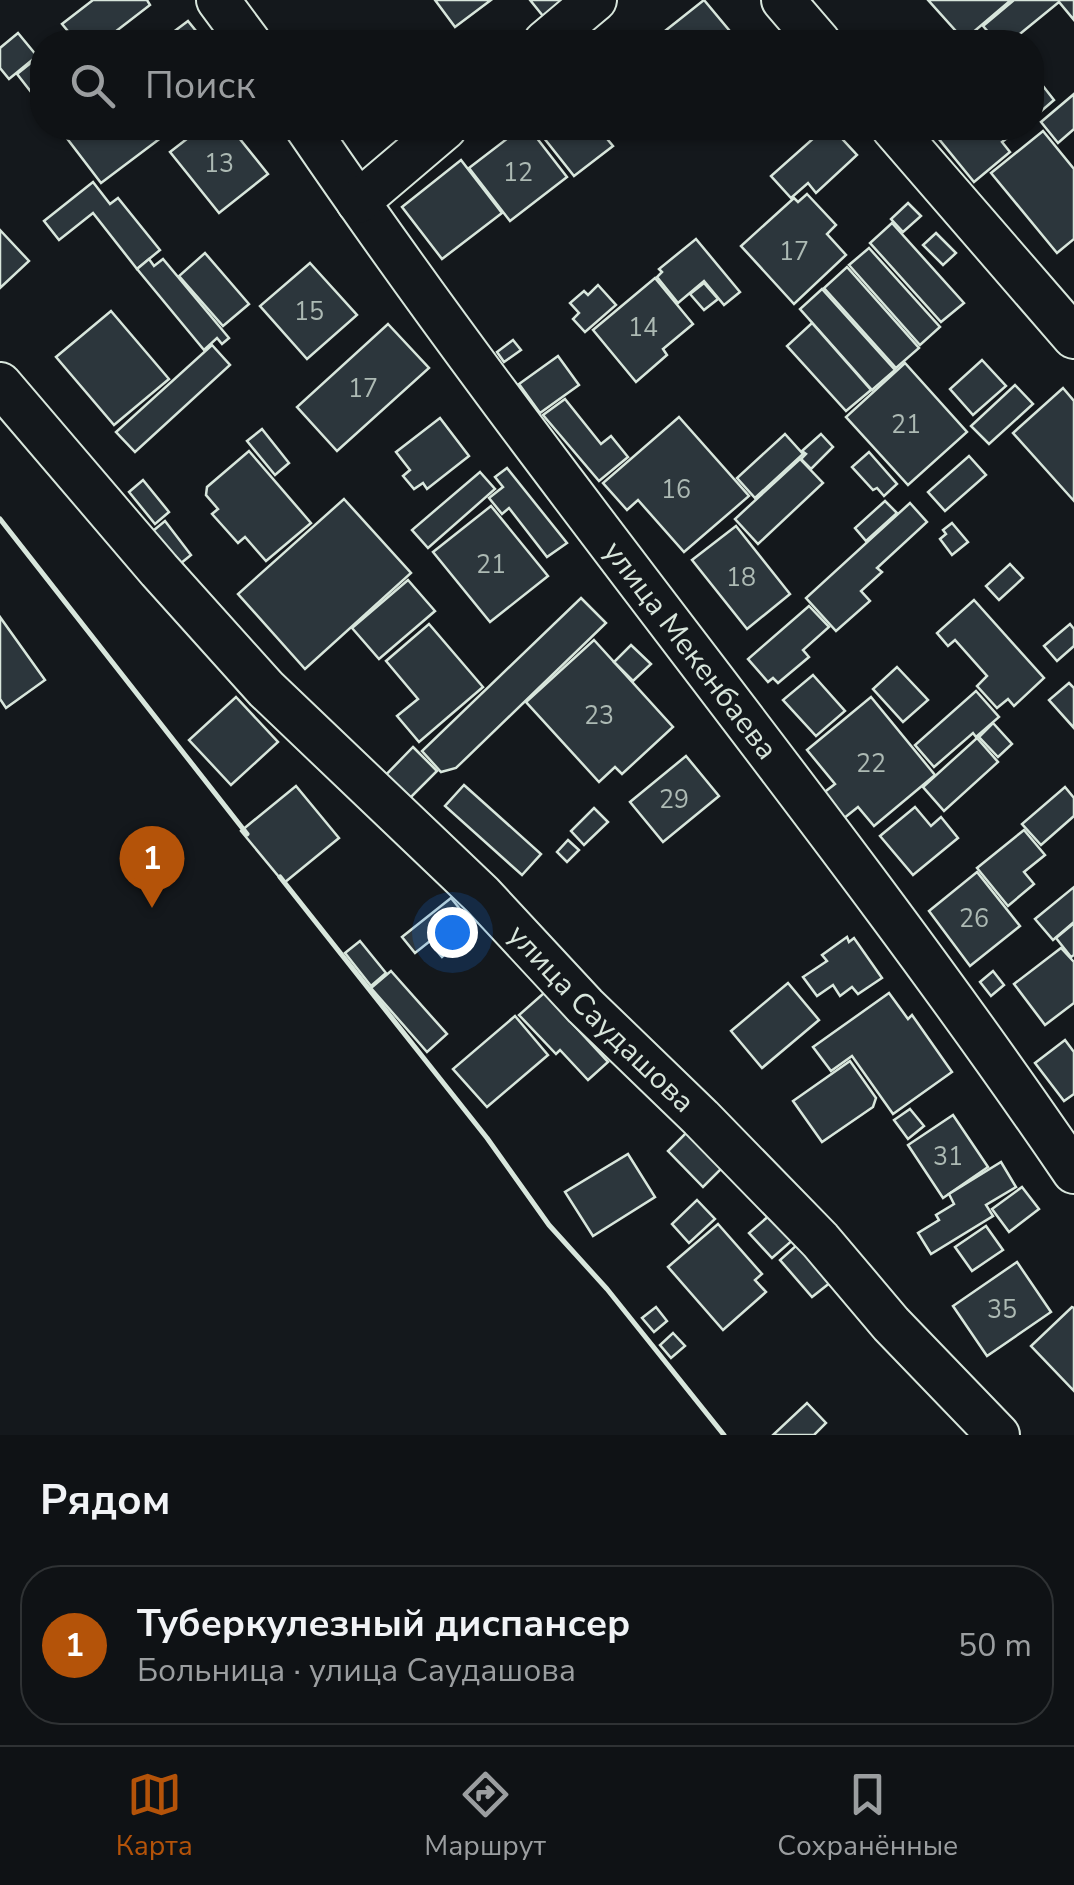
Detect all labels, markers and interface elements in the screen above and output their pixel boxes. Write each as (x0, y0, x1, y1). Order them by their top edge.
search box (30, 30, 1044, 140)
icon: search (65, 58, 120, 113)
text: Поиск (145, 60, 255, 111)
house number: 13 (204, 147, 234, 181)
house number: 12 (503, 156, 533, 190)
house number: 17 (779, 235, 809, 269)
house number: 15 (294, 295, 324, 329)
house number: 14 (628, 311, 658, 345)
house number: 17 (348, 372, 378, 406)
house number: 21 (891, 408, 921, 442)
house number: 16 (661, 473, 691, 507)
street label: улица Мекенбаева (594, 533, 787, 768)
house number: 21 (476, 548, 506, 582)
house number: 18 (726, 561, 756, 595)
house number: 23 (584, 699, 614, 733)
house number: 22 (856, 747, 886, 781)
house number: 29 (659, 783, 689, 817)
pin: 1 (120, 826, 184, 908)
house number: 26 (959, 902, 989, 936)
your location (427, 907, 478, 958)
street label: улица Саудашова (498, 916, 704, 1122)
house number: 31 (933, 1140, 963, 1174)
house number: 35 (987, 1293, 1017, 1327)
text: Рядом (40, 1472, 170, 1529)
text: Туберкулезный диспансер (137, 1598, 630, 1649)
text: 1 (65, 1624, 84, 1667)
text: 50 m (958, 1624, 1032, 1667)
text: Больница · улица Саудашова (137, 1649, 576, 1692)
tab: Карта (116, 1767, 193, 1865)
tab: Маршрут (424, 1767, 546, 1865)
tab: Сохранённые (777, 1767, 958, 1865)

